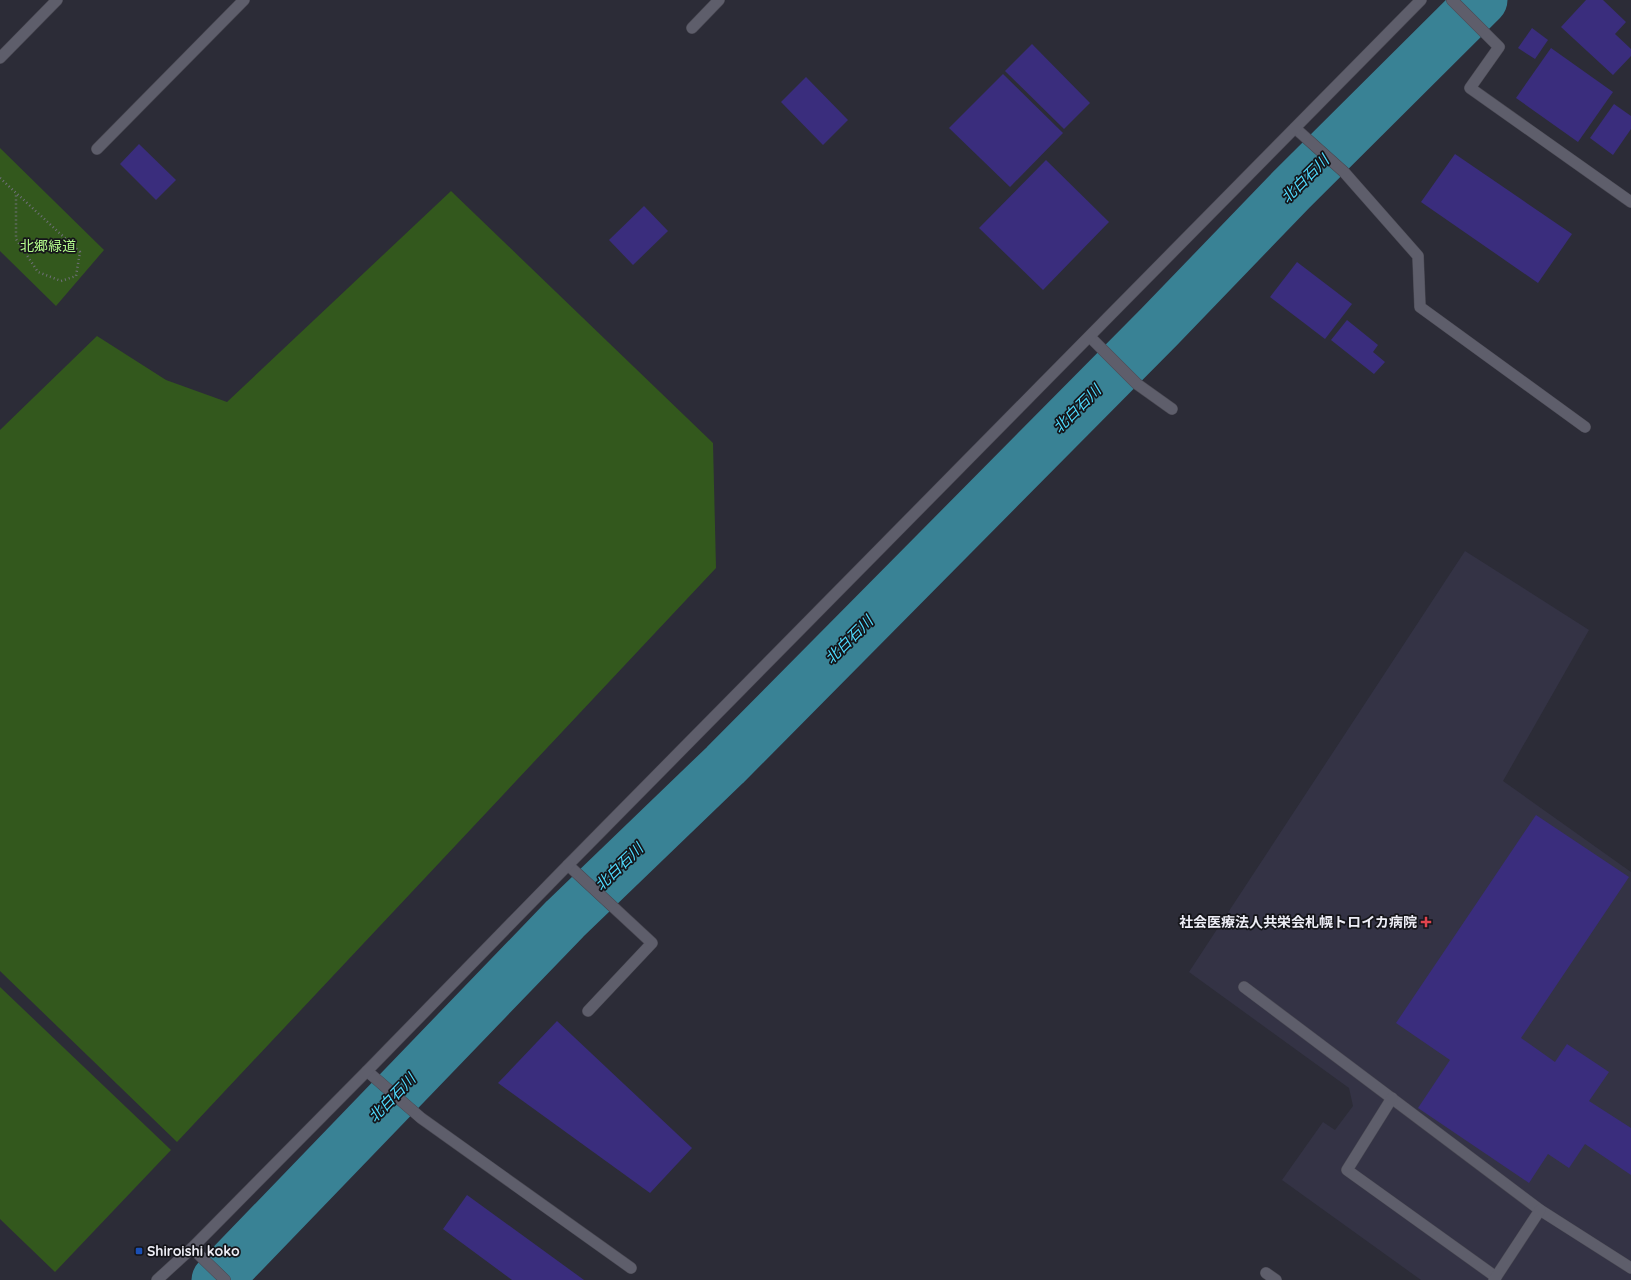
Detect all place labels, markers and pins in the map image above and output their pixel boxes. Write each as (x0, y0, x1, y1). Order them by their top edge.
place label: 社会医療法人共栄会札幌トロイカ病院 (1179, 913, 1417, 931)
marker: 社会医療法人共栄会札幌トロイカ病院 (1420, 916, 1432, 928)
place label: Shiroishi koko (147, 1242, 240, 1260)
marker: Shiroishi koko (134, 1246, 144, 1256)

